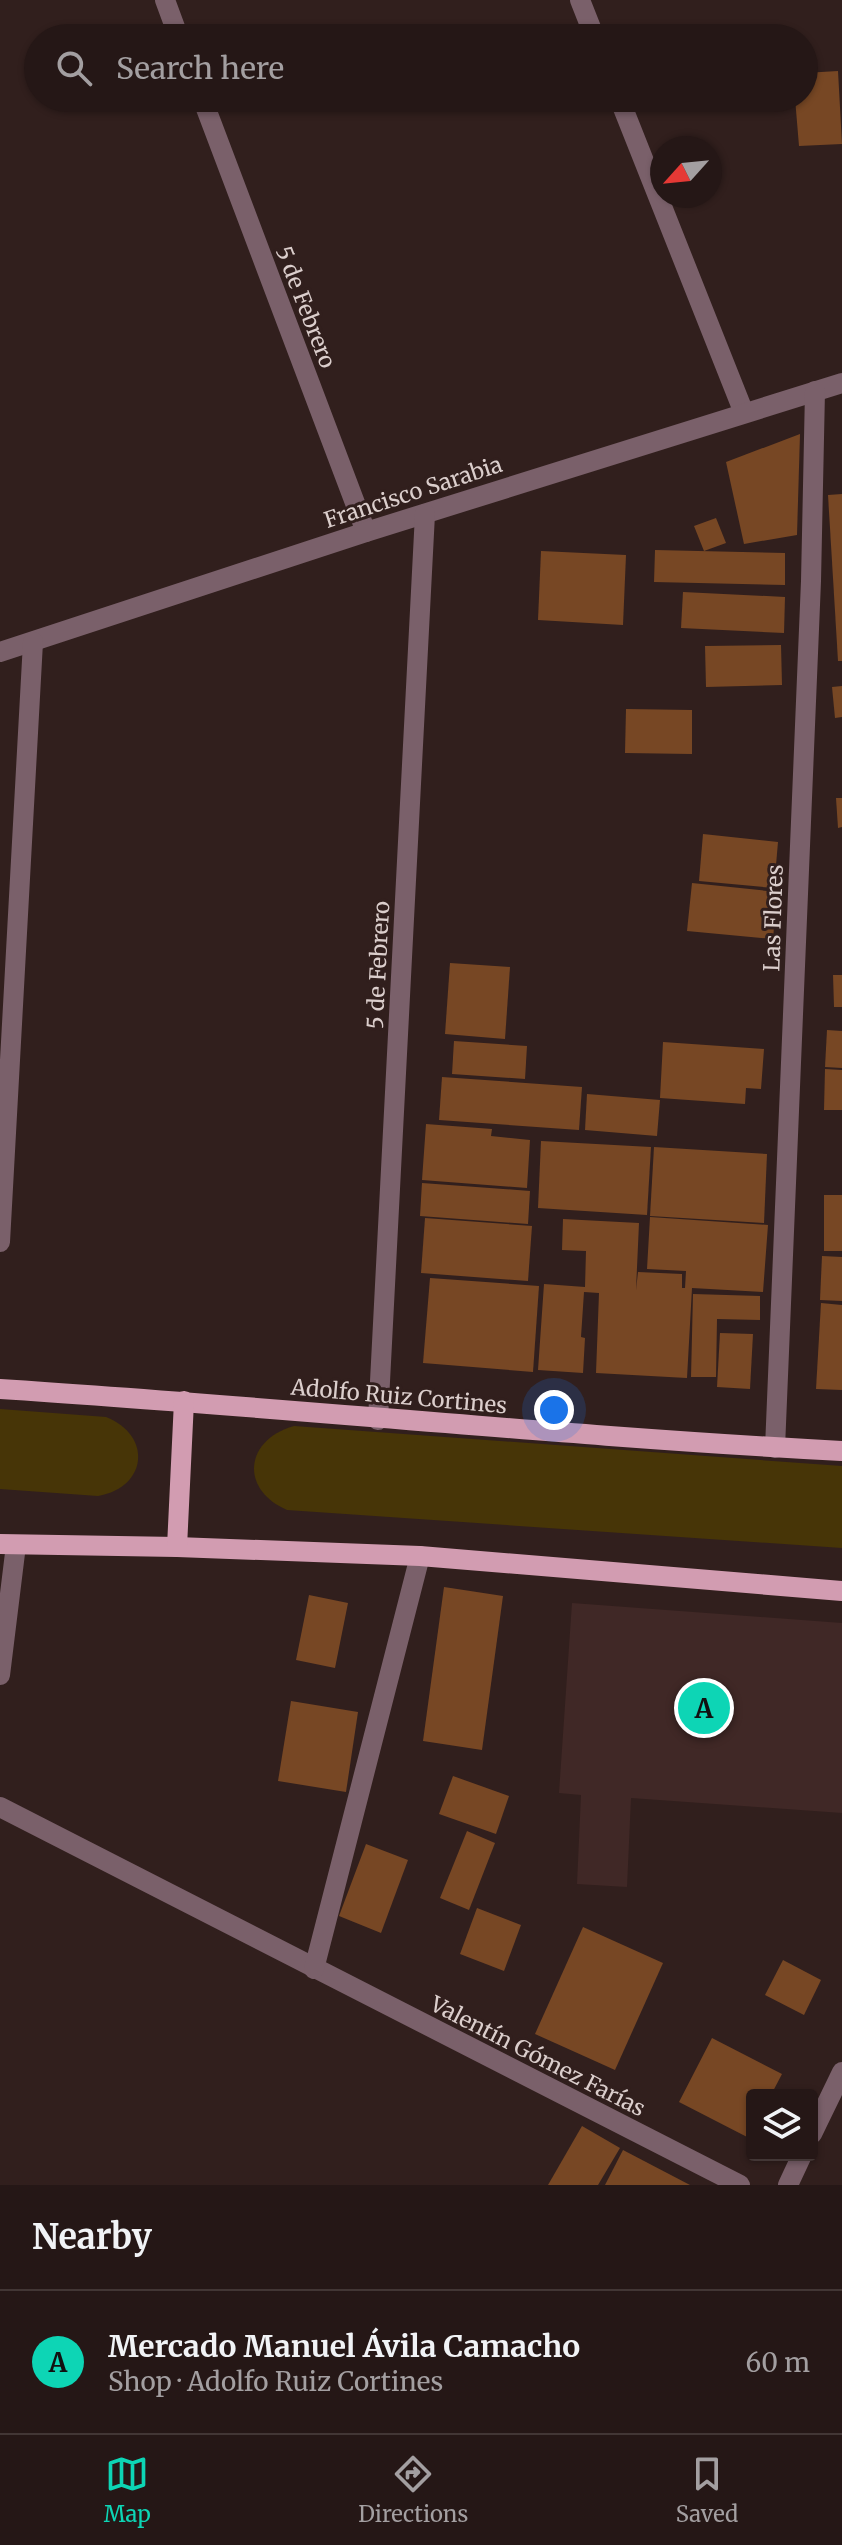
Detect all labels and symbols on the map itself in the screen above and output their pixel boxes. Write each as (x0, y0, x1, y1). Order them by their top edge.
north arrow (650, 136, 722, 208)
street label: 5 de Febrero (270, 242, 342, 372)
street label: Francisco Sarabia (321, 450, 506, 534)
street label: Las Flores (757, 864, 789, 972)
street label: 5 de Febrero (361, 900, 395, 1030)
street label: Adolfo Ruiz Cortines (289, 1373, 508, 1419)
your location (534, 1390, 574, 1430)
pin: A (678, 1678, 730, 1738)
street label: Valentín Gómez Farías (425, 1989, 650, 2122)

